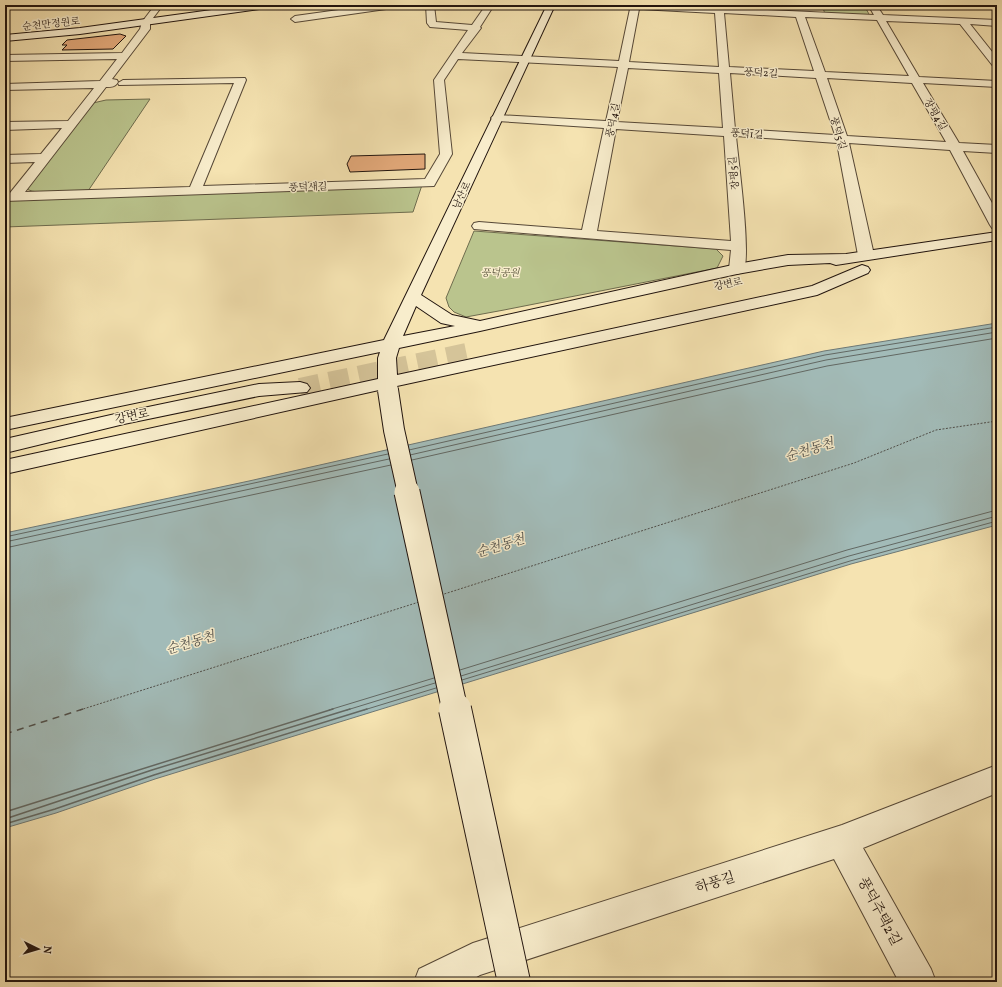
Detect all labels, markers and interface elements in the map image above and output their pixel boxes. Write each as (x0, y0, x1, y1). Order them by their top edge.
street label: 순천만정원로 (22, 14, 81, 34)
street label: 풍덕2길 (743, 65, 778, 81)
street label: 장평4길 (920, 96, 950, 133)
street label: 풍덕4길 (603, 102, 623, 139)
street label: 풍덕5길 (827, 115, 849, 151)
street label: 풍덕1길 (730, 126, 764, 142)
street label: 장평5길 (726, 155, 742, 190)
street label: 풍덕새길 (288, 179, 328, 195)
street label: 남산로 (449, 179, 475, 212)
park label: 풍덕공원 (481, 266, 521, 280)
street label: 강변로 (713, 274, 744, 294)
street label: 강변로 (114, 405, 151, 428)
water label: 순천동천 (783, 435, 838, 467)
water label: 순천동천 (474, 531, 529, 563)
water label: 순천동천 (164, 628, 219, 660)
street label: 하풍길 (693, 868, 738, 899)
street label: 풍덕주택2길 (853, 874, 905, 949)
north arrow (18, 929, 58, 969)
text: N (39, 945, 54, 954)

